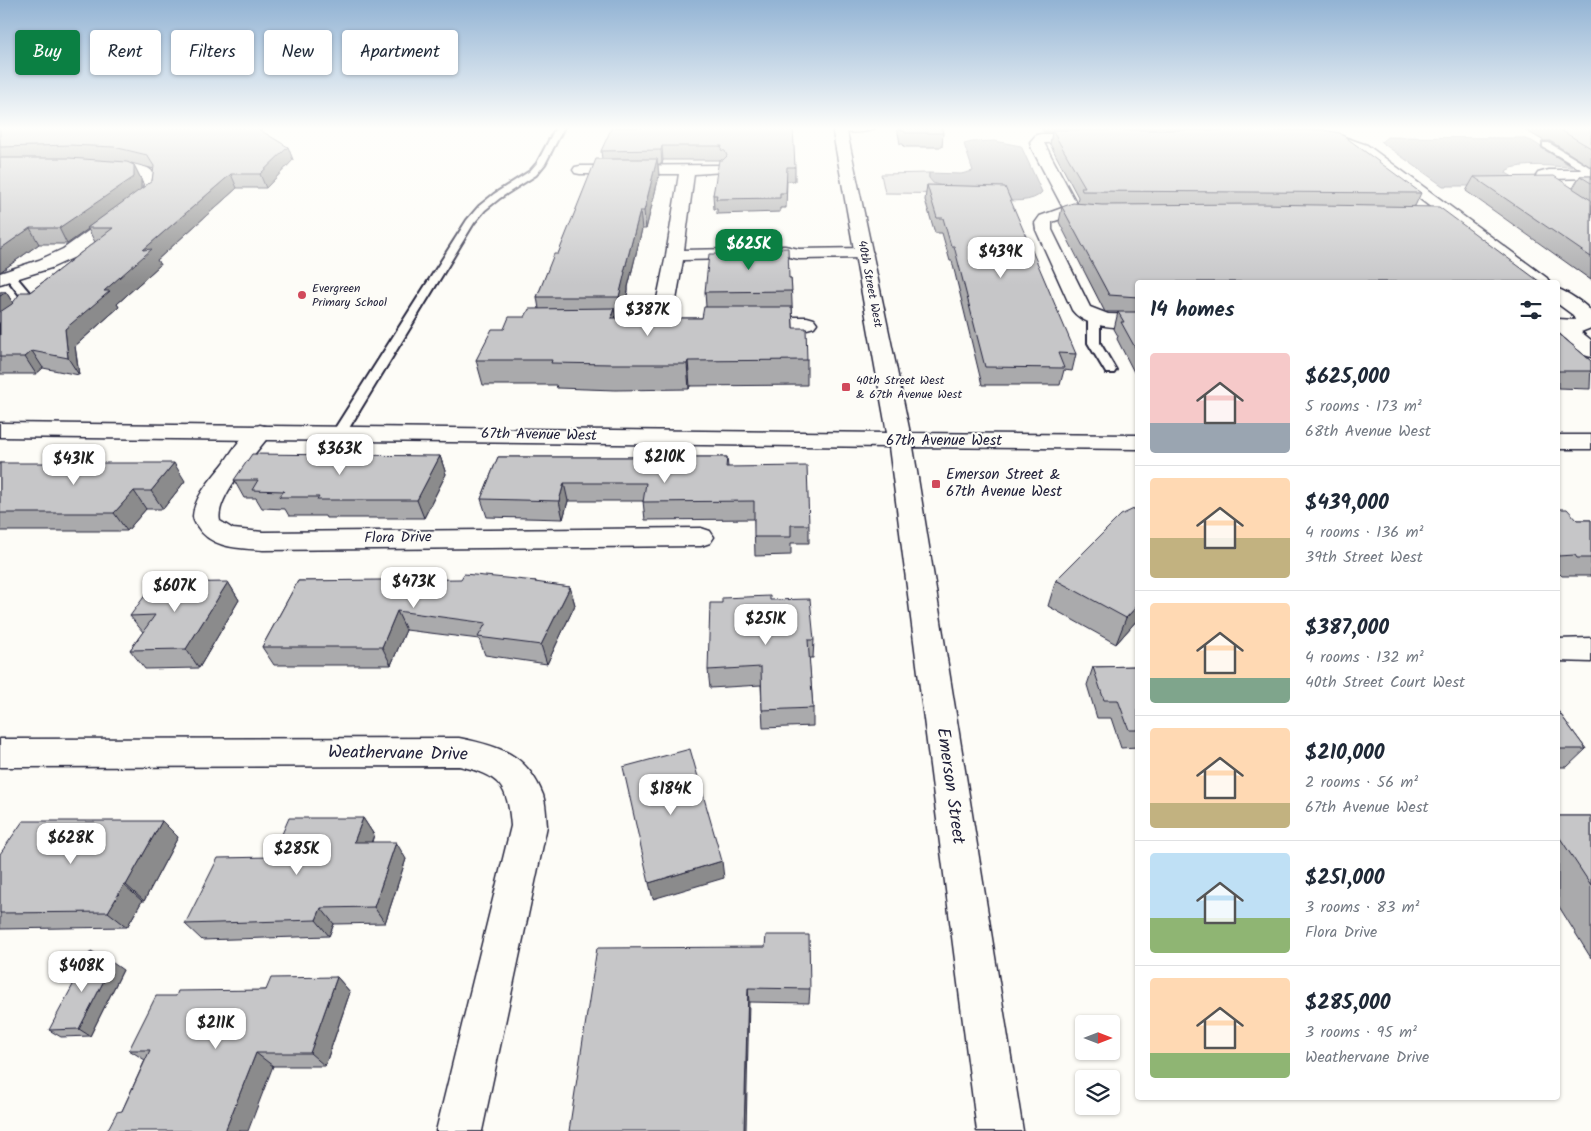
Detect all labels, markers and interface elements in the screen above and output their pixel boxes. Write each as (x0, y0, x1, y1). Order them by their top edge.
chip: Buy (15, 30, 80, 75)
chip: Rent (90, 30, 161, 75)
chip: Filters (171, 30, 254, 75)
chip: New (264, 30, 332, 75)
chip: Apartment (342, 30, 458, 75)
pin: $625K (714, 228, 784, 271)
text: $625K (726, 232, 772, 257)
pin: $439K (966, 236, 1036, 279)
street label: 40th Street West (852, 239, 888, 329)
text: $439K (979, 240, 1023, 265)
place label: Evergreen Primary School (312, 279, 387, 312)
marker: Evergreen Primary School (296, 289, 308, 301)
pin: $387K (613, 294, 683, 337)
text: 14 homes (1150, 294, 1235, 327)
icon: filters (1517, 296, 1545, 324)
text: $387K (626, 298, 670, 323)
text: $625,000 (1305, 361, 1390, 394)
place label: 40th Street West & 67th Avenue West (856, 371, 962, 404)
icon: home (1190, 373, 1250, 433)
marker: 40th Street West & 67th Avenue West (840, 381, 852, 393)
text: 5 rooms · 173 m² (1305, 394, 1422, 419)
text: 68th Avenue West (1305, 419, 1431, 444)
street label: 67th Avenue West (481, 422, 597, 448)
street label: 67th Avenue West (886, 429, 1002, 453)
pin: $363K (305, 434, 375, 476)
text: $363K (317, 437, 363, 462)
pin: $210K (630, 442, 700, 484)
pin: $431K (39, 444, 109, 486)
text: $210K (644, 445, 686, 470)
text: $431K (53, 447, 95, 472)
place label: Emerson Street & 67th Avenue West (946, 463, 1062, 504)
marker: Emerson Street & 67th Avenue West (930, 478, 942, 490)
text: $439,000 (1305, 487, 1389, 520)
icon: home (1190, 498, 1250, 558)
text: 4 rooms · 136 m² (1305, 520, 1423, 545)
street label: Flora Drive (364, 525, 432, 551)
text: 39th Street West (1305, 545, 1423, 570)
pin: $473K (379, 566, 449, 609)
pin: $607K (140, 570, 210, 613)
text: $473K (392, 570, 436, 595)
text: $607K (153, 574, 197, 599)
pin: $251K (731, 604, 801, 646)
text: $251K (745, 607, 787, 632)
text: $387,000 (1305, 612, 1389, 645)
icon: home (1190, 623, 1250, 683)
text: 4 rooms · 132 m² (1305, 645, 1424, 670)
text: 40th Street Court West (1305, 670, 1465, 695)
street label: Emerson Street (927, 726, 973, 847)
text: $210,000 (1305, 737, 1385, 770)
street label: Weathervane Drive (328, 738, 468, 770)
icon: home (1190, 748, 1250, 808)
text: 2 rooms · 56 m² (1305, 770, 1418, 795)
pin: $184K (636, 774, 706, 816)
text: $184K (650, 777, 692, 802)
text: 67th Avenue West (1305, 795, 1429, 820)
pin: $628K (36, 822, 106, 865)
text: $628K (48, 826, 94, 851)
pin: $285K (262, 834, 332, 876)
text: $285K (274, 837, 320, 862)
text: $251,000 (1305, 862, 1384, 895)
icon: home (1190, 873, 1250, 933)
text: 3 rooms · 83 m² (1305, 895, 1419, 920)
text: Flora Drive (1305, 920, 1377, 945)
pin: $408K (47, 950, 117, 993)
text: $408K (59, 954, 105, 979)
text: $285,000 (1305, 987, 1391, 1020)
icon: home (1190, 998, 1250, 1058)
pin: $211K (181, 1008, 251, 1050)
text: $211K (197, 1011, 235, 1036)
north arrow (1075, 1015, 1120, 1060)
map controls (1075, 1015, 1120, 1115)
text: 3 rooms · 95 m² (1305, 1020, 1417, 1045)
text: Weathervane Drive (1305, 1045, 1429, 1070)
button: layers (1075, 1070, 1120, 1115)

